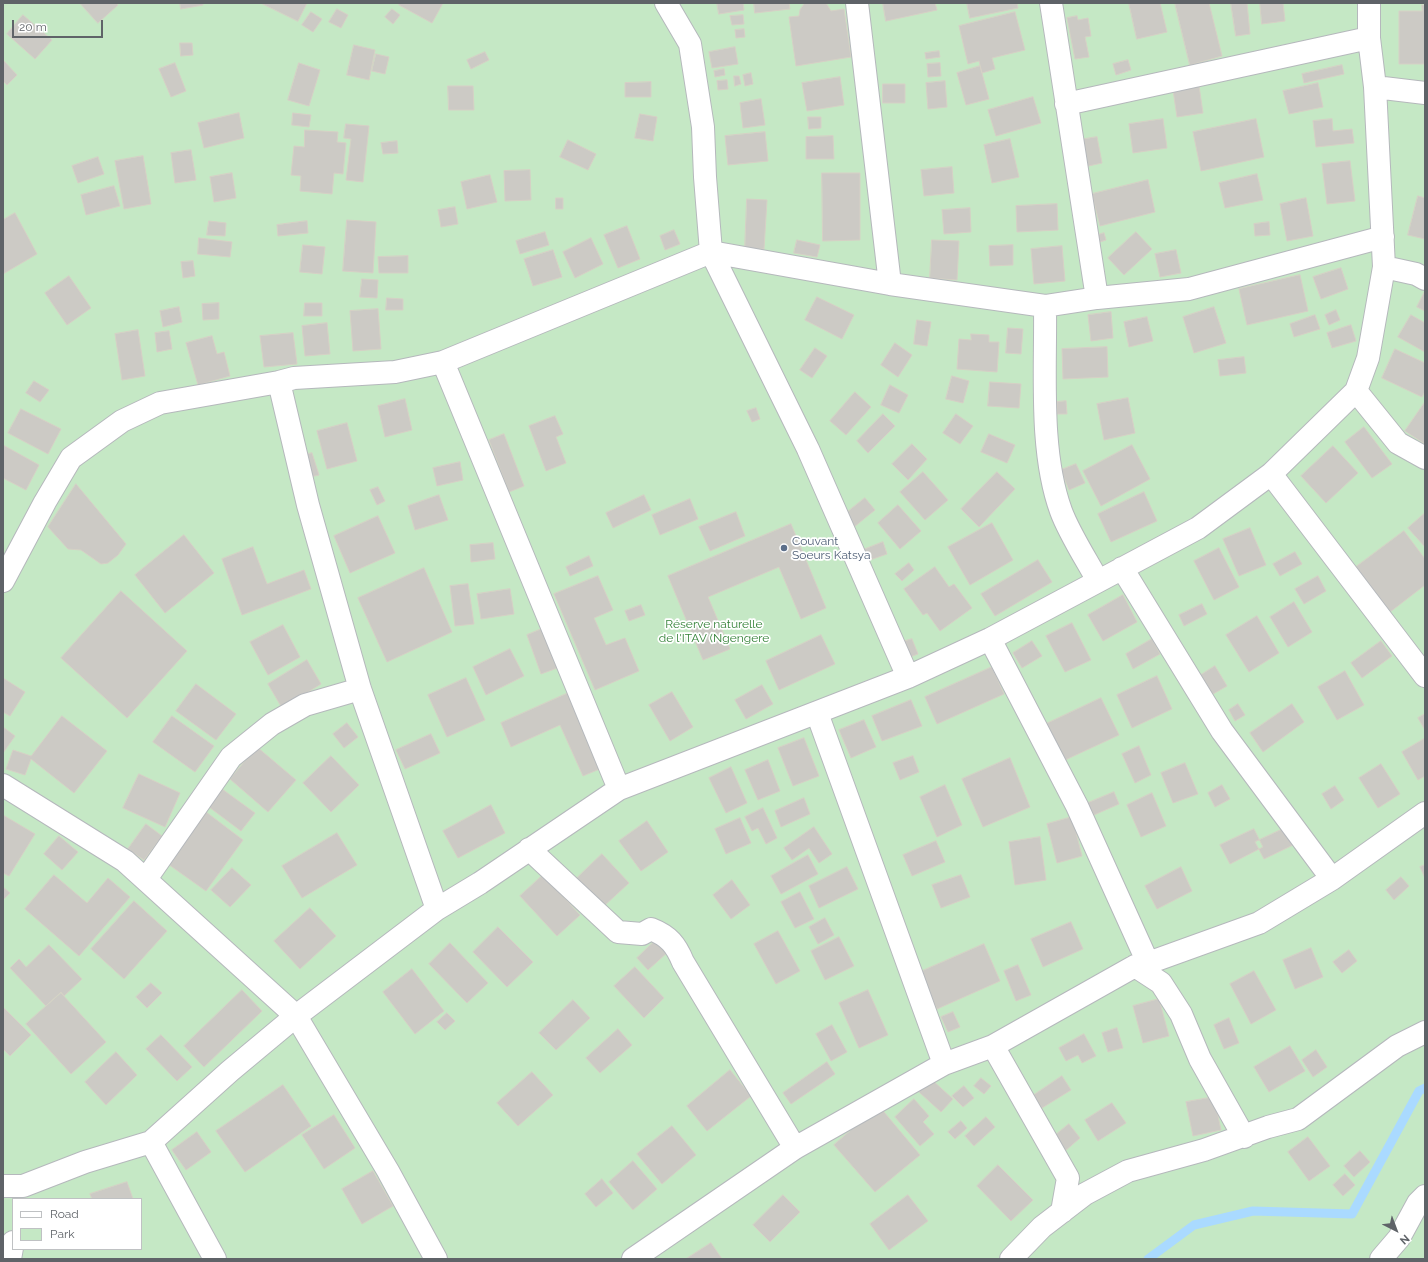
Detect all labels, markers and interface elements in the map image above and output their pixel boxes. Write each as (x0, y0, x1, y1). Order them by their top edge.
scale bar (14, 12, 105, 38)
text: 20 m (19, 20, 47, 34)
place label: Couvant Soeurs Katsya (792, 534, 870, 562)
marker: Couvant Soeurs Katsya (779, 543, 789, 553)
park label: Réserve naturelle de l'ITAV (Ngengere (659, 617, 769, 645)
legend (12, 1198, 142, 1250)
text: Road (50, 1207, 79, 1221)
north arrow (1376, 1210, 1416, 1250)
text: Park (50, 1227, 75, 1241)
text: N (1397, 1232, 1412, 1247)

